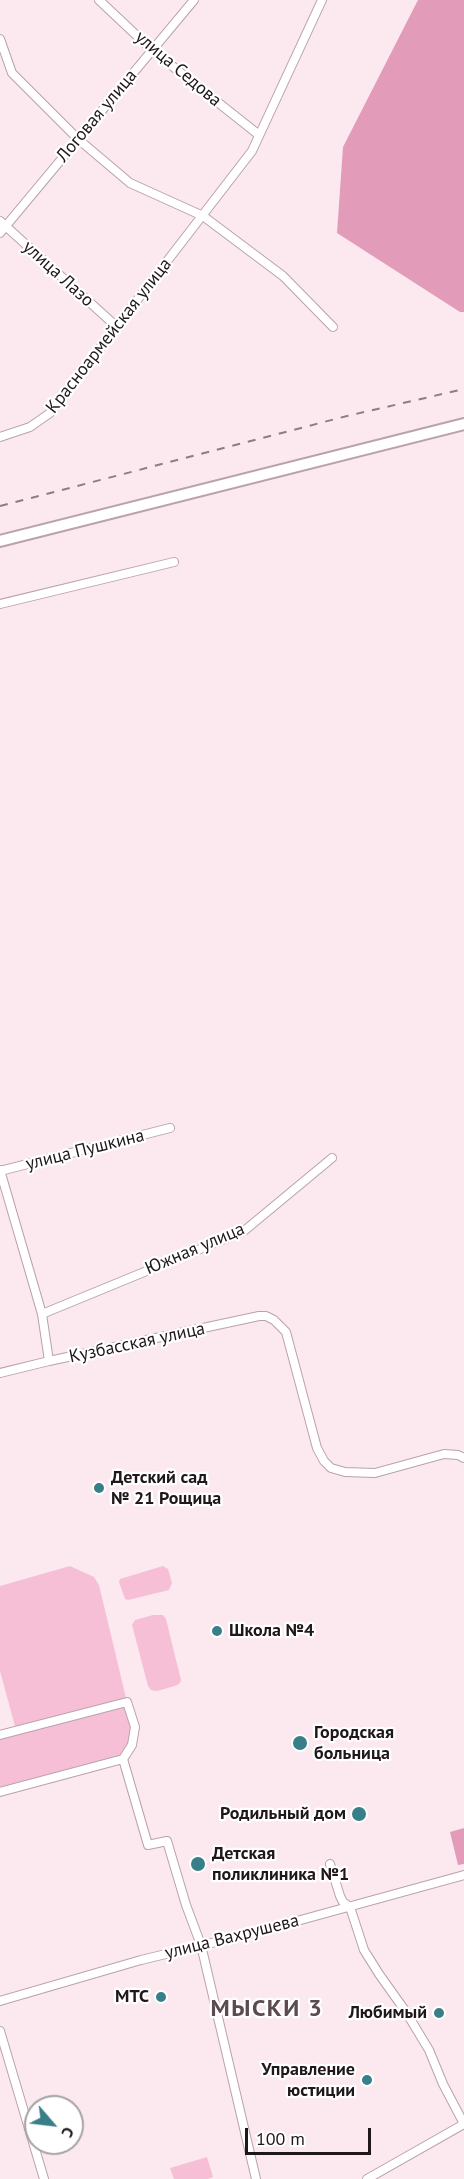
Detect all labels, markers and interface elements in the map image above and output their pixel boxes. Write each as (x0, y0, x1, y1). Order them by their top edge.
street label: улица Седова (130, 27, 226, 111)
street label: Логовая улица (52, 65, 142, 167)
street label: улица Лазо (18, 236, 98, 312)
street label: Красноармейская улица (42, 254, 176, 418)
street label: улица Пушкина (24, 1125, 146, 1175)
street label: Южная улица (142, 1218, 248, 1280)
street label: Кузбасская улица (67, 1318, 207, 1368)
place label: Детский сад № 21 Рощица (111, 1467, 221, 1510)
marker: Детский сад № 21 Рощица (92, 1481, 106, 1495)
place label: Школа №4 (229, 1620, 314, 1642)
marker: Школа №4 (210, 1624, 224, 1638)
place label: Городская больница (314, 1722, 394, 1764)
marker: Городская больница (291, 1734, 309, 1752)
place label: Родильный дом (220, 1803, 346, 1825)
marker: Родильный дом (350, 1805, 368, 1823)
place label: Детская поликлиника №1 (212, 1843, 349, 1886)
marker: Детская поликлиника №1 (189, 1855, 207, 1873)
street label: улица Вахрушева (163, 1910, 301, 1964)
place label: МТС (115, 1986, 149, 2008)
marker: МТС (154, 1990, 168, 2004)
district label: МЫСКИ 3 (211, 1995, 323, 2023)
place label: Любимый (349, 2002, 427, 2024)
marker: Любимый (432, 2006, 446, 2020)
place label: Управление юстиции (261, 2059, 355, 2102)
marker: Управление юстиции (360, 2073, 374, 2087)
north arrow (24, 2095, 84, 2155)
scale bar (248, 2116, 374, 2154)
text: С (57, 2124, 79, 2141)
text: 100 m (256, 2127, 305, 2150)

